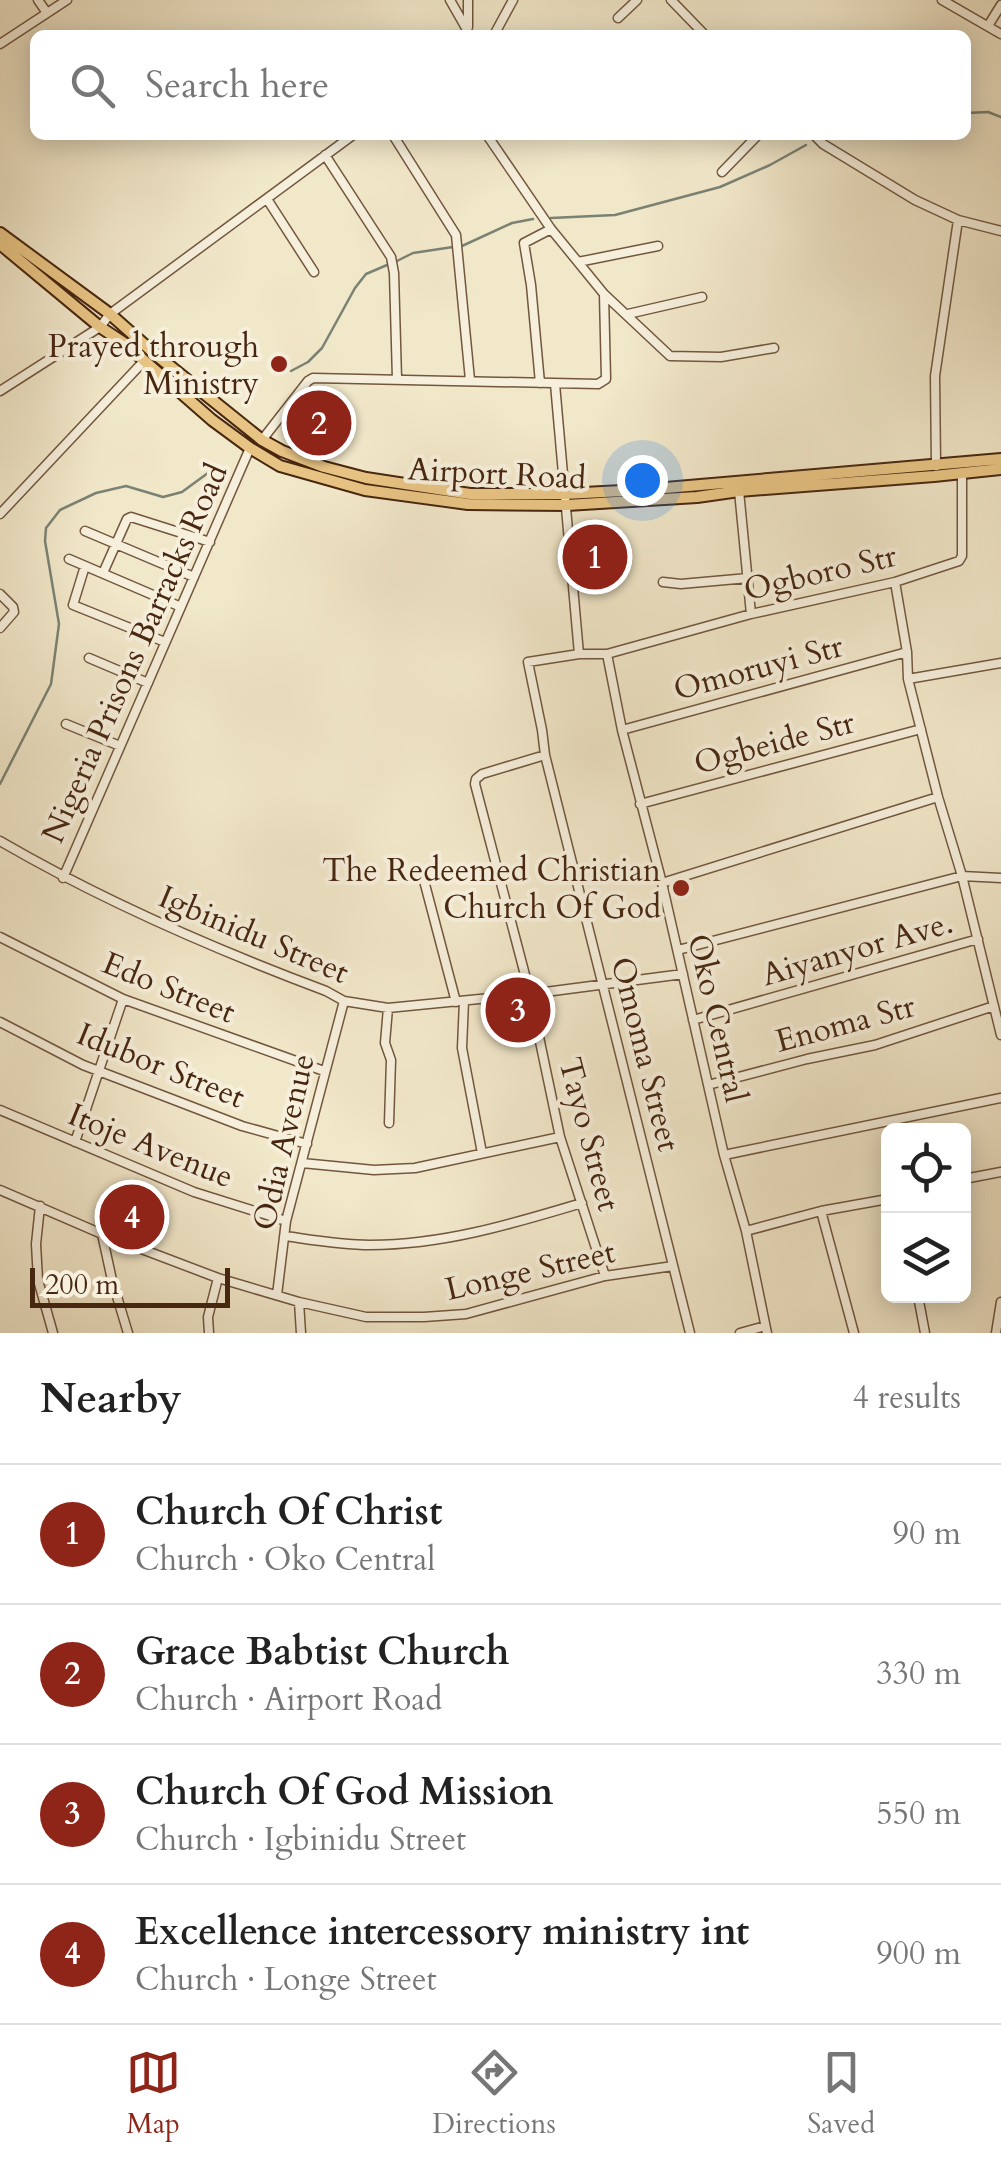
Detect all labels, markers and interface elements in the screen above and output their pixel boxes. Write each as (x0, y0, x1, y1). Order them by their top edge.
search box (30, 30, 971, 140)
icon: search (65, 58, 120, 113)
text: Search here (145, 59, 329, 111)
place label: Prayed through Ministry (48, 325, 259, 406)
marker: Prayed through Ministry (268, 353, 290, 375)
pin: 2 (286, 386, 352, 460)
street label: Airport Road (407, 447, 587, 501)
your location (617, 455, 668, 506)
street label: Nigeria Prisons Barracks Road (31, 457, 239, 850)
pin: 1 (562, 520, 628, 594)
street label: Ogboro Str (740, 534, 901, 612)
street label: Omoruyi Str (669, 624, 848, 712)
street label: Ogbeide Str (689, 700, 860, 785)
place label: The Redeemed Christian Church Of God (322, 849, 661, 930)
street label: Igbinidu Street (152, 875, 355, 995)
marker: The Redeemed Christian Church Of God (670, 877, 692, 899)
street label: Aiyanyor Ave. (757, 901, 958, 997)
street label: Oko Central (676, 930, 758, 1107)
street label: Edo Street (96, 941, 242, 1034)
street label: Omoma Street (600, 953, 690, 1156)
pin: 3 (486, 972, 550, 1048)
street label: Enoma Str (771, 984, 920, 1064)
street label: Idubor Street (70, 1012, 251, 1120)
street label: Odia Avenue (242, 1050, 326, 1235)
street label: Tayo Street (547, 1053, 631, 1216)
street label: Itoje Avenue (62, 1093, 240, 1199)
map controls (881, 1123, 971, 1303)
button: locate (881, 1123, 971, 1213)
pin: 4 (100, 1180, 164, 1254)
button: layers (881, 1213, 971, 1303)
street label: Longe Street (441, 1230, 619, 1312)
scale bar (30, 1263, 230, 1308)
text: 200 m (45, 1266, 119, 1304)
text: Nearby (40, 1370, 182, 1427)
text: 4 results (853, 1376, 961, 1420)
text: Church Of Christ (135, 1486, 442, 1538)
text: 1 (64, 1512, 81, 1556)
text: 90 m (893, 1512, 961, 1556)
text: Church · Oko Central (135, 1538, 435, 1582)
text: Grace Babtist Church (135, 1626, 509, 1678)
text: 2 (64, 1652, 81, 1696)
text: 330 m (876, 1652, 961, 1696)
text: Church · Airport Road (135, 1678, 442, 1722)
text: Church Of God Mission (135, 1766, 553, 1818)
text: 3 (64, 1792, 81, 1836)
text: 550 m (876, 1792, 961, 1836)
text: Church · Igbinidu Street (135, 1818, 466, 1862)
text: Excellence intercessory ministry int (135, 1906, 749, 1958)
text: 4 (64, 1932, 81, 1976)
text: 900 m (876, 1932, 961, 1976)
text: Church · Longe Street (135, 1958, 437, 2002)
tab: Map (126, 2045, 181, 2143)
tab: Directions (432, 2045, 556, 2143)
tab: Saved (807, 2045, 875, 2143)

